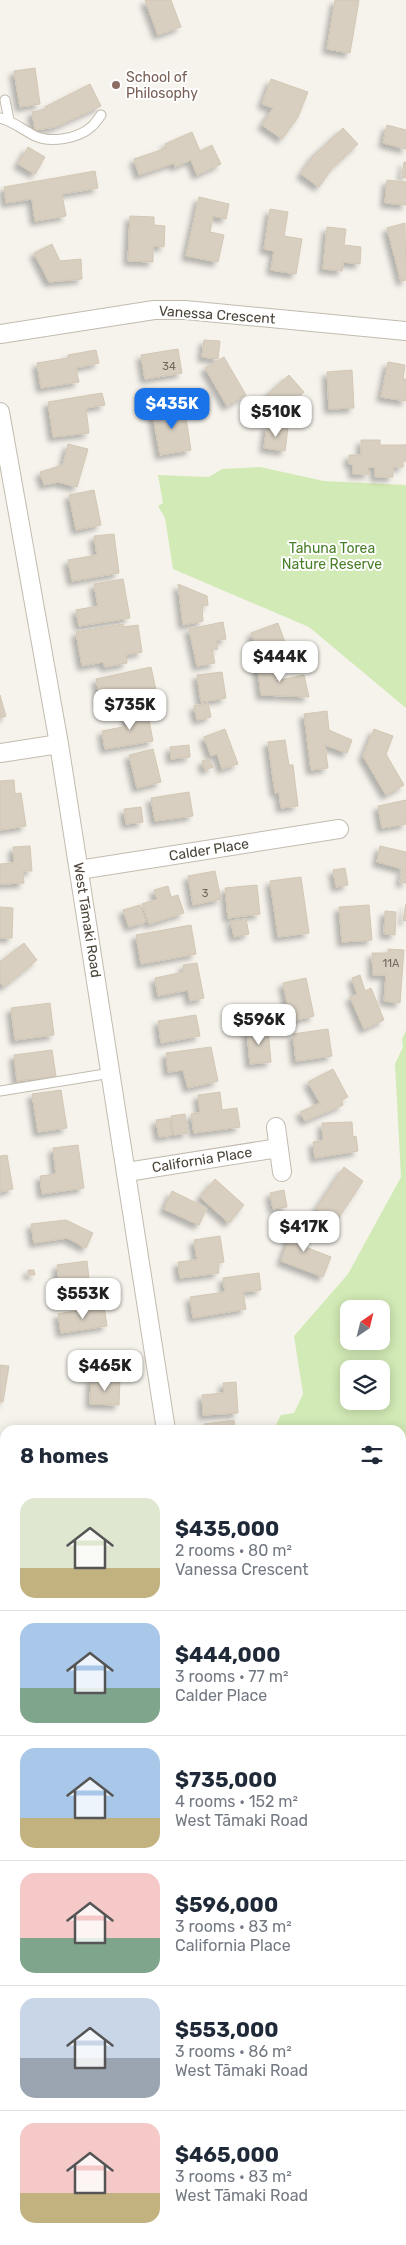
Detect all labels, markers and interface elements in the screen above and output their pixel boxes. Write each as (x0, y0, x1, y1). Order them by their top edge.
place label: School of Philosophy (126, 69, 198, 102)
marker: School of Philosophy (110, 79, 122, 91)
street label: Vanessa Crescent (158, 302, 276, 328)
house number: 34 (162, 360, 176, 373)
pin: $435K (137, 388, 207, 430)
text: $435K (145, 394, 199, 413)
pin: $510K (241, 396, 311, 438)
text: $510K (251, 402, 301, 421)
park label: Tahuna Torea Nature Reserve (282, 540, 382, 573)
pin: $444K (245, 640, 315, 683)
text: $444K (253, 647, 307, 666)
pin: $735K (95, 688, 165, 731)
text: $735K (104, 695, 156, 714)
street label: Calder Place (168, 835, 250, 865)
street label: West Tāmaki Road (70, 861, 104, 979)
house number: 3 (202, 887, 209, 900)
house number: 11A (383, 957, 400, 970)
pin: $596K (224, 1004, 294, 1046)
text: $596K (233, 1010, 285, 1029)
street label: California Place (151, 1144, 253, 1176)
pin: $417K (269, 1210, 339, 1253)
text: $417K (280, 1217, 328, 1236)
pin: $553K (48, 1278, 118, 1320)
text: $553K (57, 1284, 109, 1303)
north arrow (340, 1300, 390, 1350)
map controls (340, 1300, 390, 1410)
pin: $465K (70, 1350, 140, 1392)
text: $465K (79, 1356, 131, 1375)
button: layers (340, 1360, 390, 1410)
icon: filters (358, 1441, 386, 1469)
text: 8 homes (20, 1443, 109, 1468)
text: $435,000 (175, 1516, 279, 1541)
icon: home (60, 1518, 120, 1578)
text: 2 rooms · 80 m² (175, 1541, 292, 1560)
text: Vanessa Crescent (175, 1560, 308, 1579)
text: $444,000 (175, 1642, 280, 1667)
icon: home (60, 1643, 120, 1703)
text: 3 rooms · 77 m² (175, 1667, 288, 1686)
text: Calder Place (175, 1686, 267, 1705)
text: $735,000 (175, 1767, 277, 1792)
icon: home (60, 1768, 120, 1828)
text: 4 rooms · 152 m² (175, 1792, 298, 1811)
text: West Tāmaki Road (175, 1811, 308, 1830)
text: $596,000 (175, 1892, 278, 1917)
icon: home (60, 1893, 120, 1953)
text: 3 rooms · 83 m² (175, 1917, 292, 1936)
text: California Place (175, 1936, 291, 1955)
text: $553,000 (175, 2017, 279, 2042)
icon: home (60, 2018, 120, 2078)
text: 3 rooms · 86 m² (175, 2042, 292, 2061)
text: West Tāmaki Road (175, 2061, 308, 2080)
text: $465,000 (175, 2142, 279, 2167)
icon: home (60, 2143, 120, 2203)
text: 3 rooms · 83 m² (175, 2167, 292, 2186)
text: West Tāmaki Road (175, 2186, 308, 2205)

